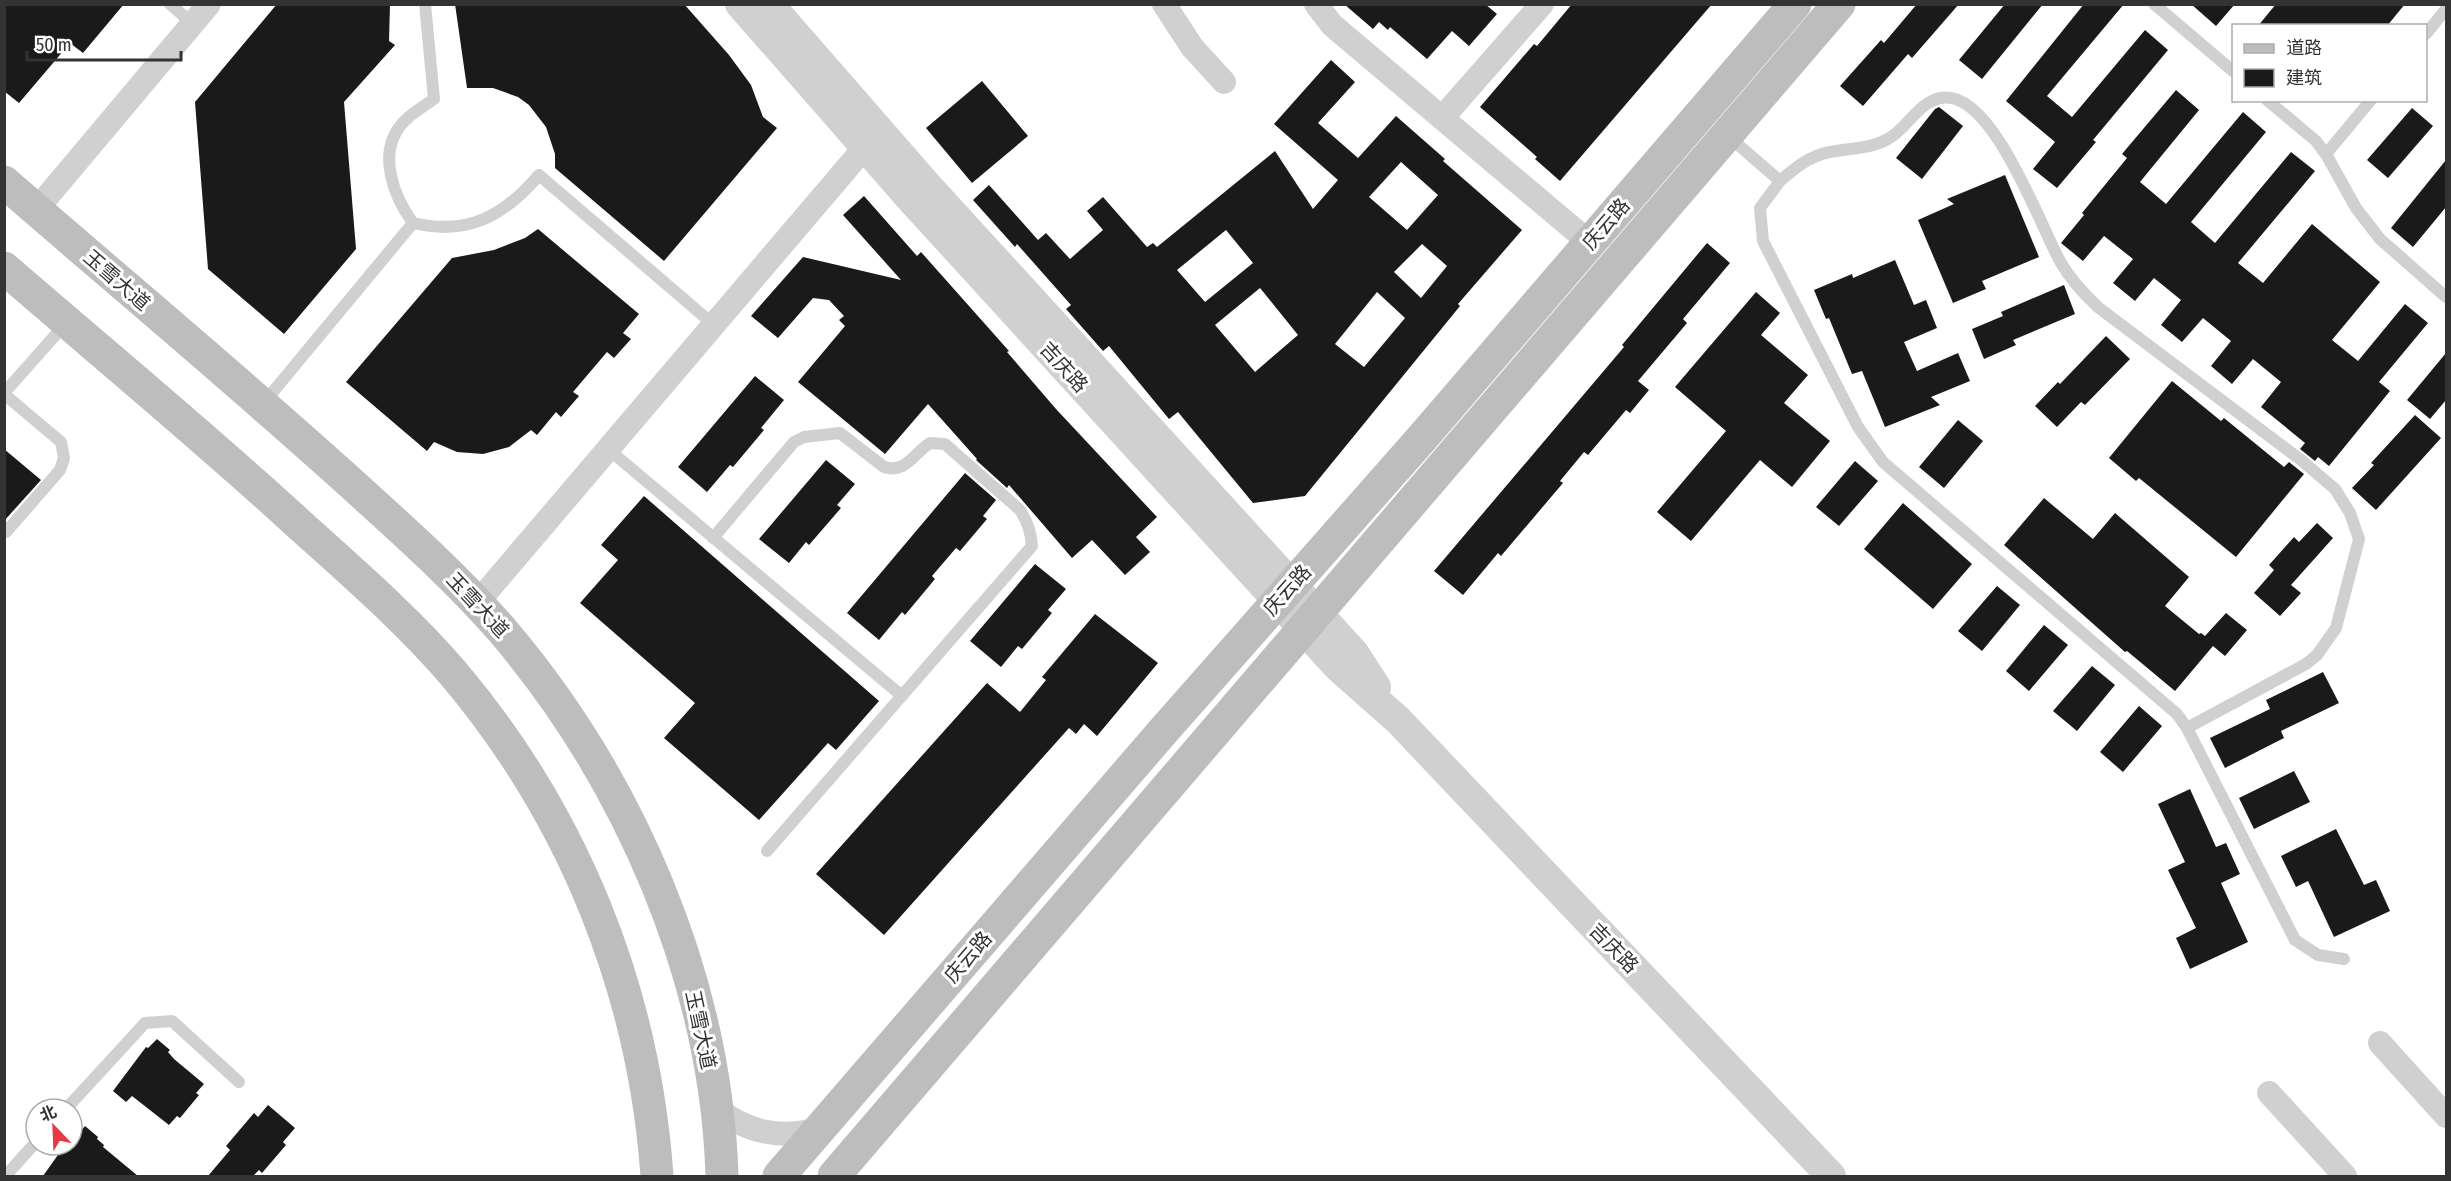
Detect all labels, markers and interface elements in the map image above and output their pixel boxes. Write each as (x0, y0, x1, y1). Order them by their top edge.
scale bar (27, 24, 182, 62)
legend (2232, 24, 2427, 102)
text: 50 m (36, 34, 72, 56)
text: 道路 (2286, 37, 2322, 59)
text: 建筑 (2286, 67, 2322, 89)
street label: 庆云路 (1577, 193, 1635, 255)
street label: 玉雪大道 (79, 245, 155, 315)
street label: 吉庆路 (1035, 337, 1093, 397)
street label: 庆云路 (1258, 560, 1316, 620)
street label: 玉雪大道 (442, 568, 514, 642)
street label: 吉庆路 (1585, 918, 1643, 978)
street label: 庆云路 (939, 926, 997, 988)
street label: 玉雪大道 (681, 988, 721, 1072)
north arrow (24, 1097, 84, 1157)
text: 北 (37, 1102, 59, 1126)

